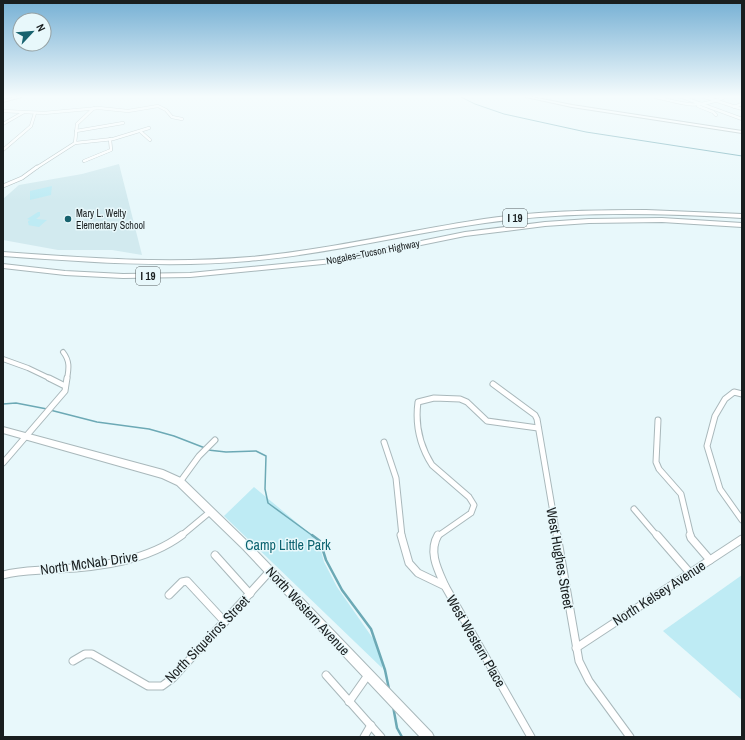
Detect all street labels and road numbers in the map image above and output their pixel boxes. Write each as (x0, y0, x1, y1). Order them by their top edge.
road number: I 19 (503, 209, 527, 227)
street label: Nogales–Tucson Highway (325, 236, 422, 267)
road number: I 19 (136, 267, 160, 285)
street label: West Hughes Street (542, 506, 578, 610)
street label: North McNab Drive (39, 547, 139, 579)
street label: North Kelsey Avenue (609, 556, 709, 630)
street label: North Western Avenue (262, 563, 354, 659)
street label: North Siqueiros Street (161, 592, 253, 686)
street label: West Western Place (442, 592, 510, 690)

